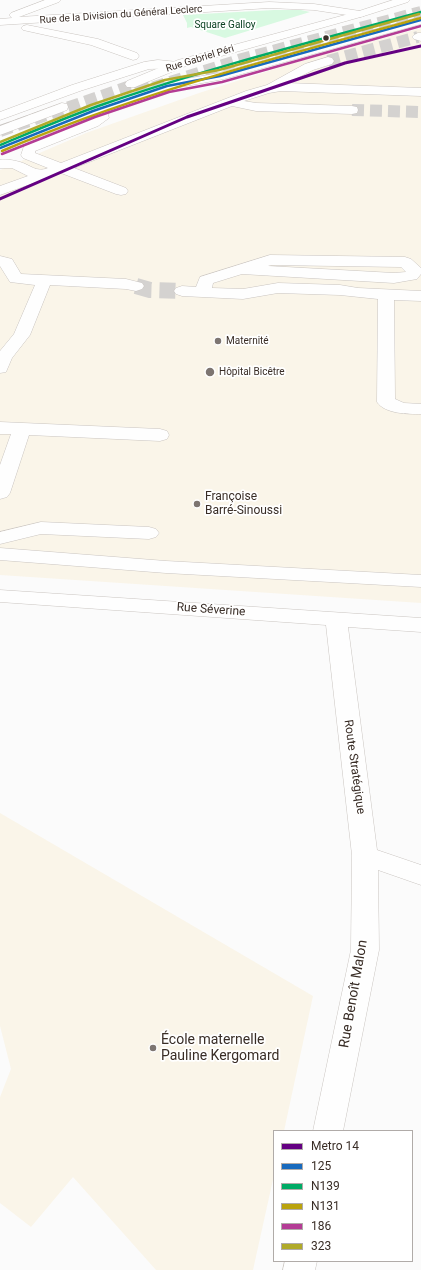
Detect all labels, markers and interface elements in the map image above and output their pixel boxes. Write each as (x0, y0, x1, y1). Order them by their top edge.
street label: Rue de la Division du Général Leclerc (39, 3, 203, 27)
park label: Square Galloy (194, 19, 256, 31)
unlabelled marker (321, 33, 331, 43)
street label: Rue Gabriel Péri (164, 43, 236, 75)
place label: Maternité (226, 335, 269, 347)
marker: Maternité (213, 336, 223, 346)
marker: Hôpital Bicêtre (204, 366, 216, 378)
place label: Hôpital Bicêtre (219, 366, 285, 378)
place label: Françoise Barré-Sinoussi (205, 490, 282, 518)
marker: Françoise Barré-Sinoussi (192, 499, 202, 509)
street label: Rue Séverine (176, 600, 246, 620)
street label: Route Stratégique (340, 719, 368, 815)
street label: Rue Benoît Malon (336, 939, 372, 1049)
place label: École maternelle Pauline Kergomard (161, 1032, 279, 1064)
marker: École maternelle Pauline Kergomard (148, 1043, 158, 1053)
legend (273, 1130, 413, 1262)
text: Metro 14 (311, 1139, 359, 1153)
text: 125 (311, 1159, 331, 1173)
text: N139 (311, 1179, 340, 1193)
text: N131 (311, 1199, 340, 1213)
text: 186 (311, 1219, 331, 1233)
text: 323 (311, 1239, 331, 1253)

